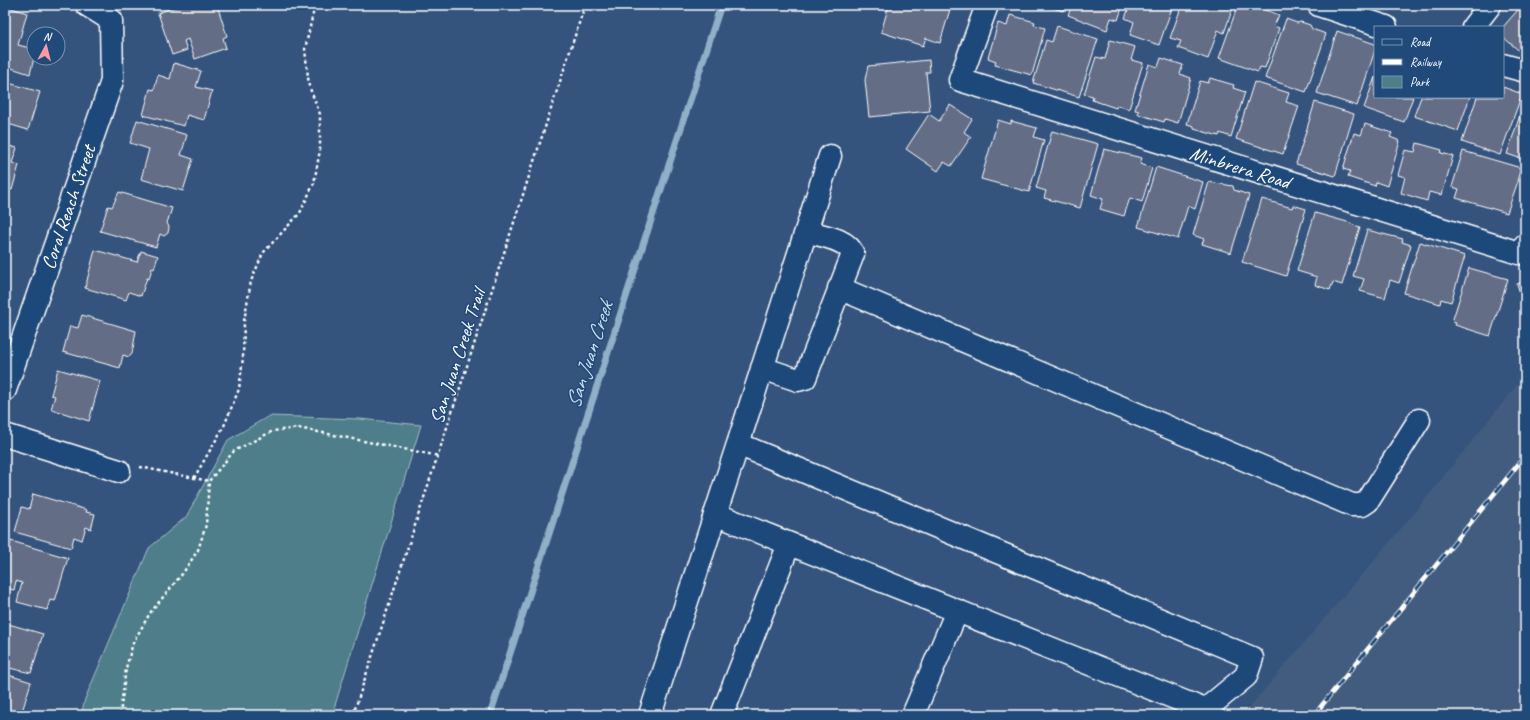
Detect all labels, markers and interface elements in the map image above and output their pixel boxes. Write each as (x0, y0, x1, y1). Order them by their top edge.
north arrow (26, 26, 66, 66)
legend (1374, 26, 1504, 98)
text: N (43, 29, 54, 44)
text: Road (1410, 34, 1432, 50)
text: Railway (1410, 54, 1442, 70)
text: Park (1410, 74, 1431, 90)
street label: Coral Reach Street (36, 140, 102, 272)
street label: Minbrera Road (1187, 140, 1296, 195)
street label: San Juan Creek Trail (424, 282, 492, 427)
water label: San Juan Creek (560, 295, 619, 411)

